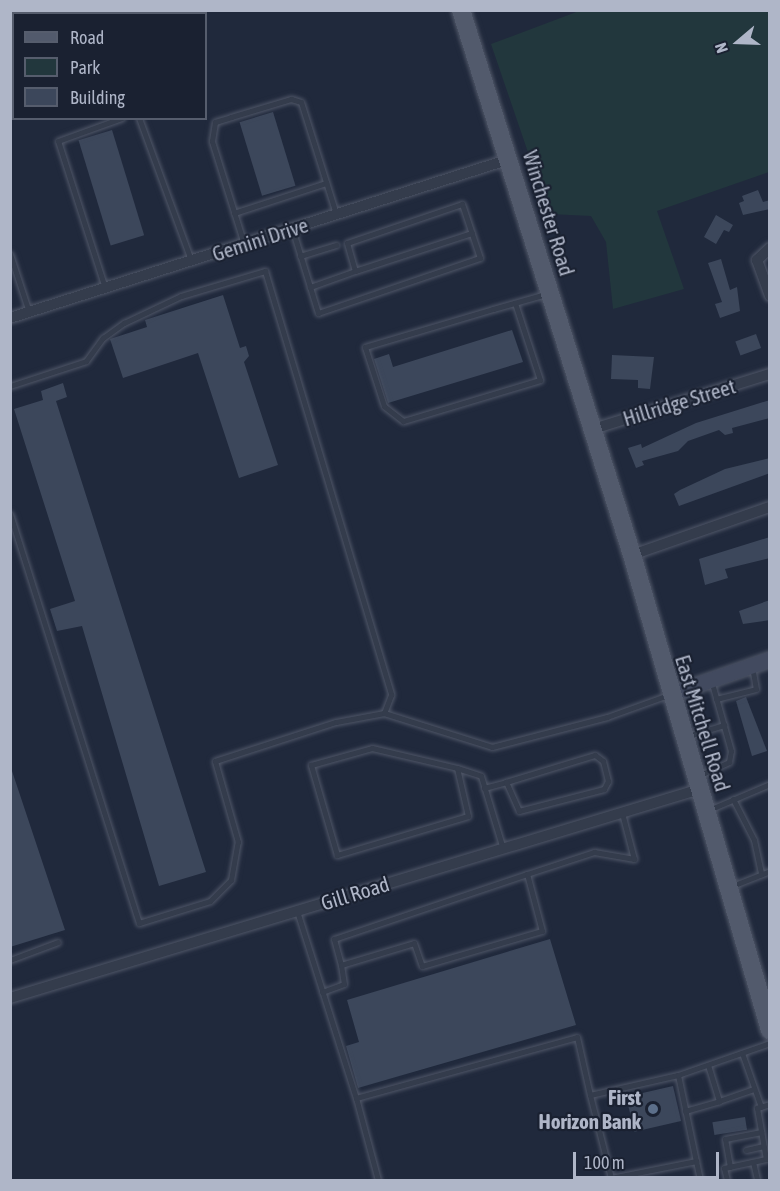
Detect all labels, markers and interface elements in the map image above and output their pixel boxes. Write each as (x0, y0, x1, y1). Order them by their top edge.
legend (12, 12, 207, 120)
north arrow (708, 12, 768, 72)
text: Road (70, 27, 104, 48)
text: N (711, 40, 731, 55)
text: Park (70, 57, 100, 78)
text: Building (70, 87, 125, 108)
street label: Winchester Road (518, 147, 580, 279)
street label: Gemini Drive (209, 212, 311, 266)
street label: Hillridge Street (620, 373, 738, 431)
street label: East Mitchell Road (670, 652, 736, 794)
street label: Gill Road (318, 871, 392, 915)
place label: First Horizon Bank (538, 1084, 641, 1134)
marker: First Horizon Bank (646, 1102, 660, 1116)
scale bar (576, 1140, 722, 1178)
text: 100 m (584, 1152, 625, 1173)

